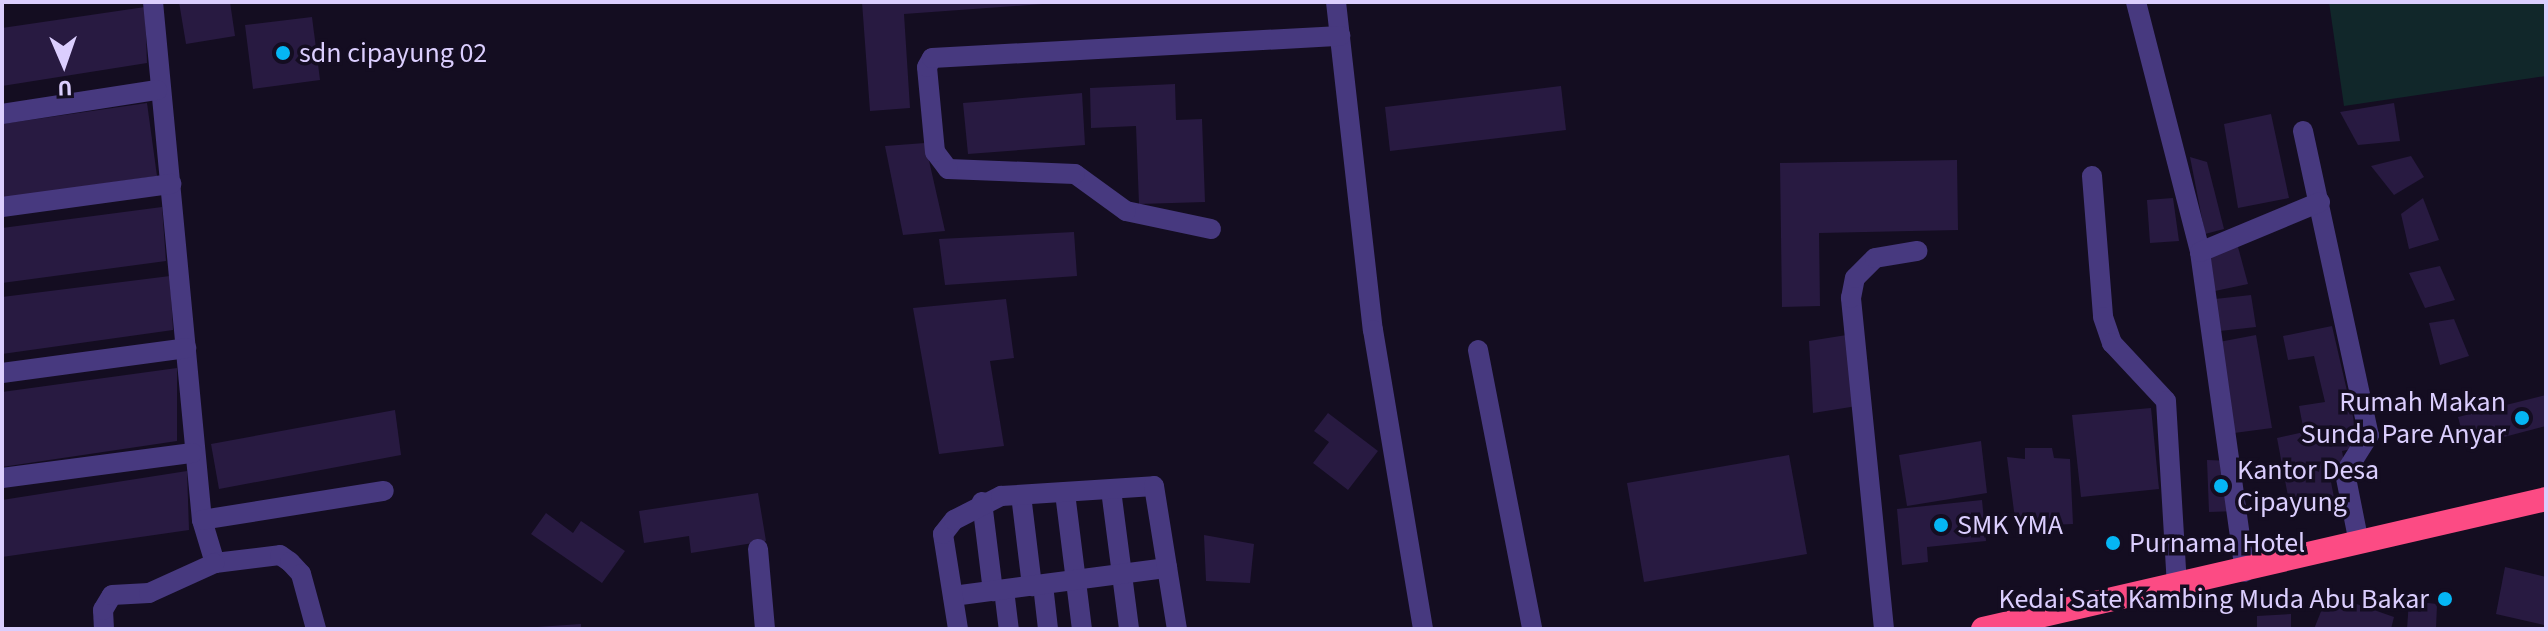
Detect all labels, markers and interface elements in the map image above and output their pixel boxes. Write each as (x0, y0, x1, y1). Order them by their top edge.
north arrow (24, 24, 104, 104)
place label: sdn cipayung 02 (299, 36, 487, 70)
marker: sdn cipayung 02 (274, 44, 292, 62)
text: U (57, 72, 73, 104)
place label: Rumah Makan Sunda Pare Anyar (2301, 385, 2506, 451)
marker: Rumah Makan Sunda Pare Anyar (2513, 409, 2531, 427)
place label: Kantor Desa Cipayung (2237, 453, 2379, 519)
marker: Kantor Desa Cipayung (2212, 477, 2230, 495)
place label: SMK YMA (1957, 508, 2063, 542)
marker: SMK YMA (1932, 516, 1950, 534)
place label: Purnama Hotel (2129, 526, 2305, 560)
marker: Purnama Hotel (2104, 534, 2122, 552)
place label: Kedai Sate Kambing Muda Abu Bakar (1998, 582, 2429, 616)
marker: Kedai Sate Kambing Muda Abu Bakar (2436, 590, 2454, 608)

